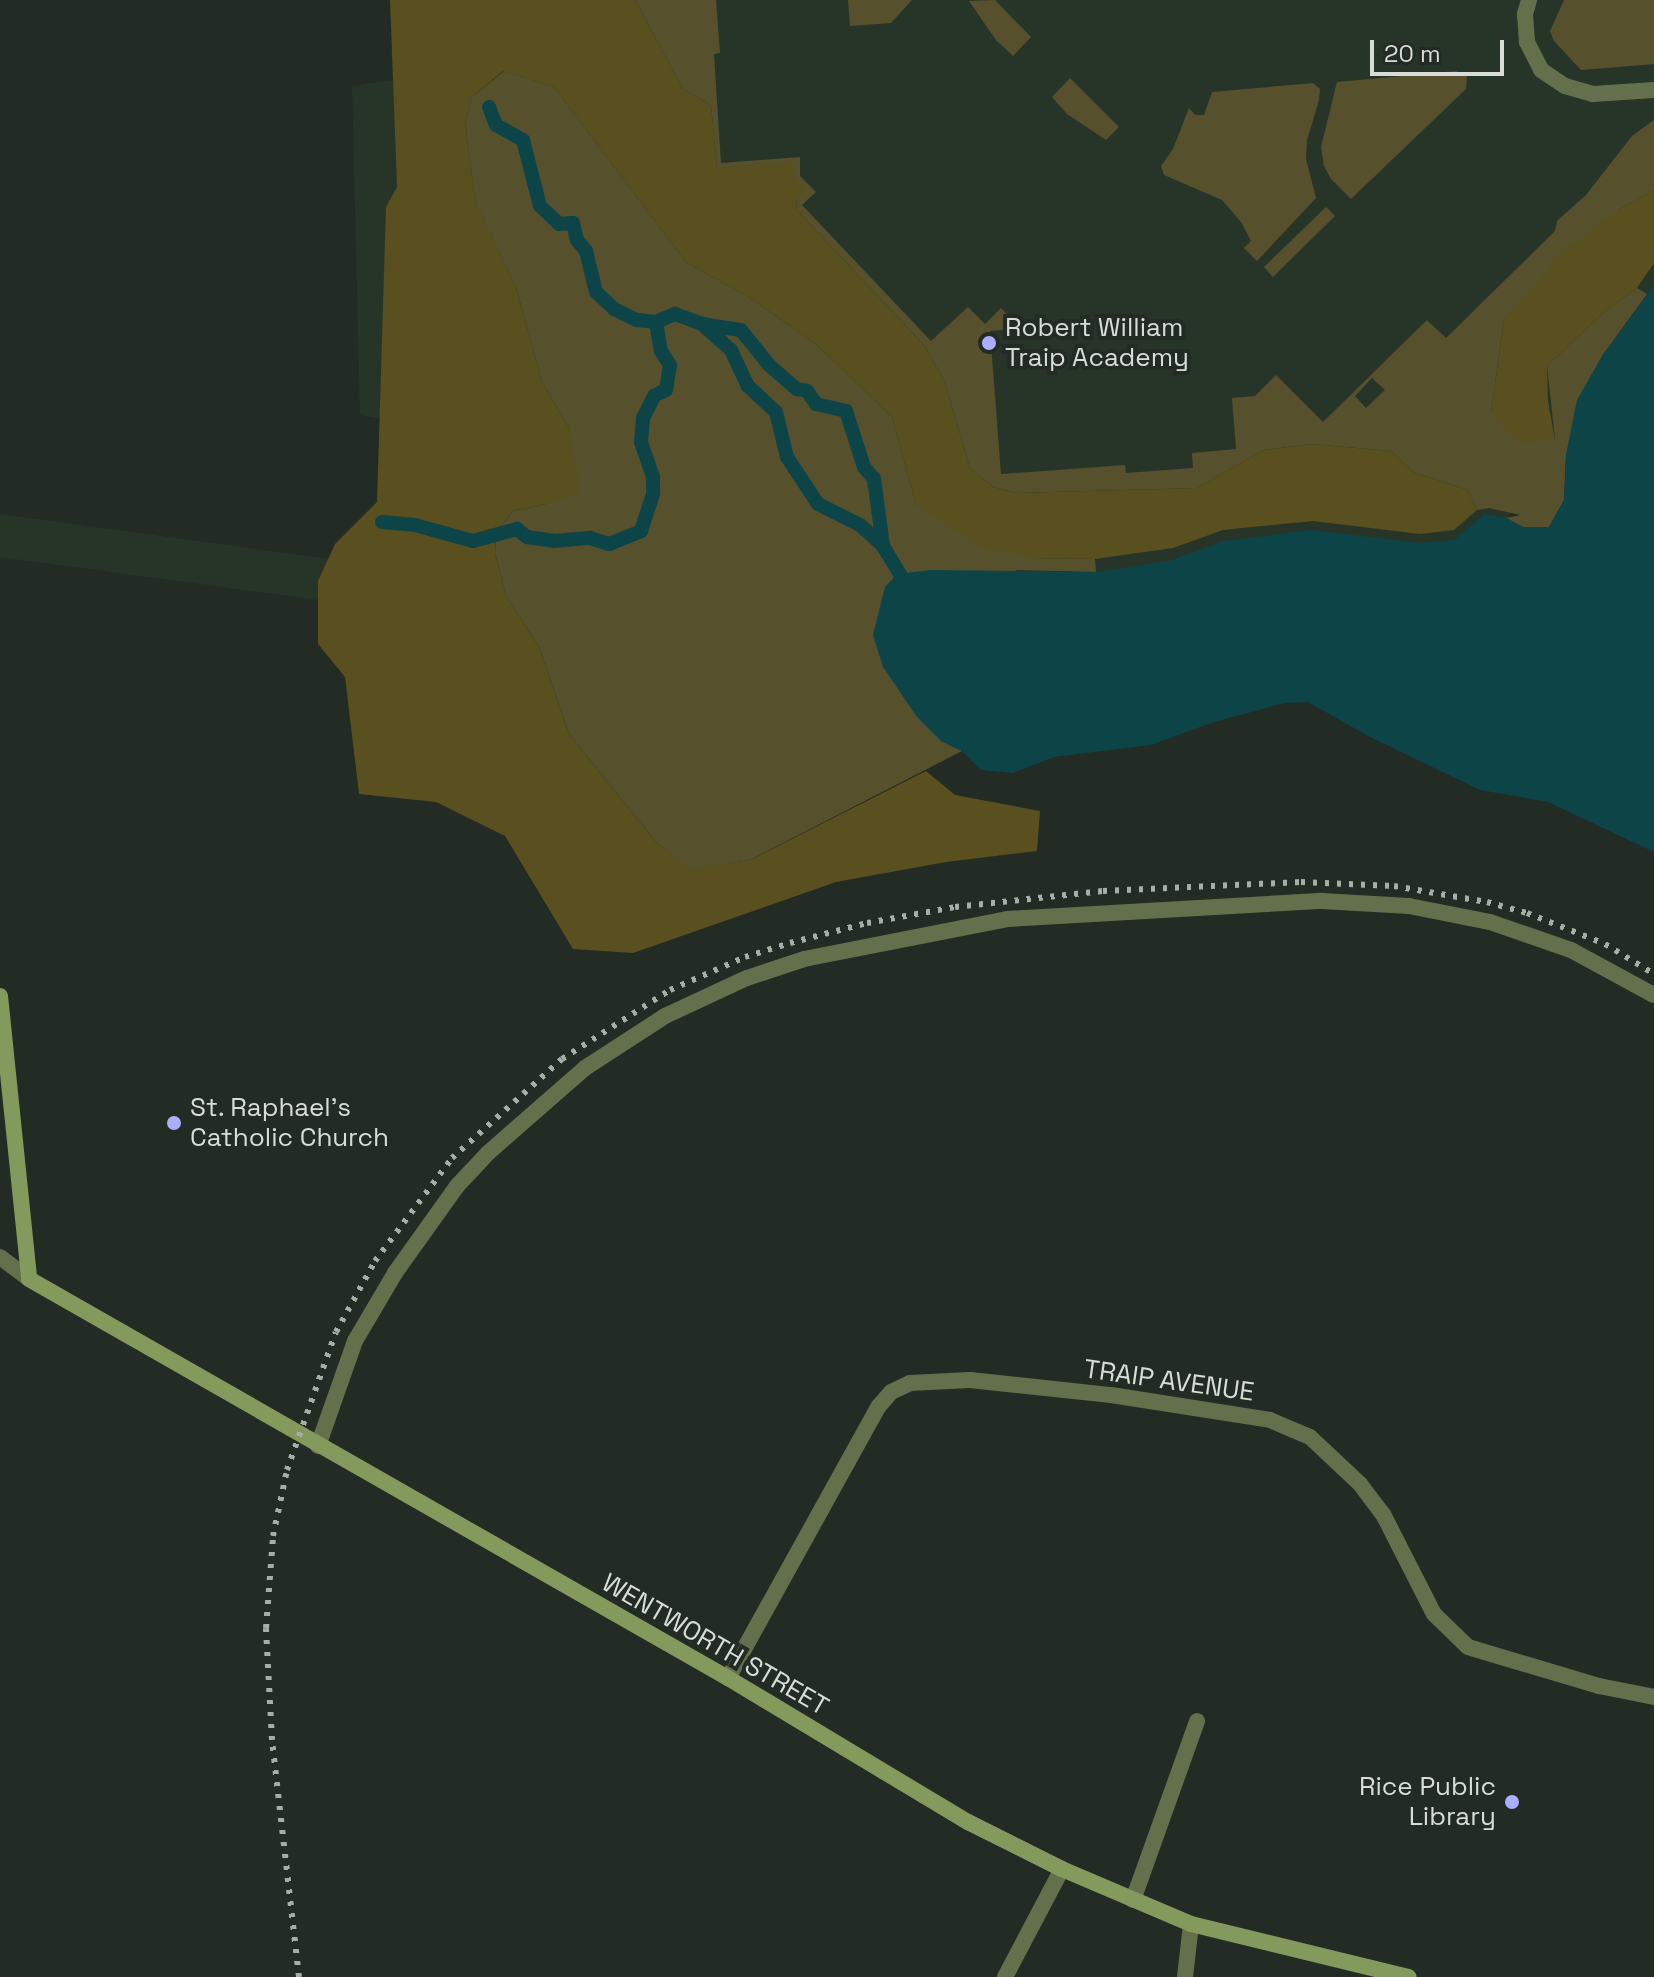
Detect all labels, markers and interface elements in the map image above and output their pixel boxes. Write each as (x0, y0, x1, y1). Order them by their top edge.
scale bar (1374, 24, 1508, 74)
text: 20 m (1384, 38, 1441, 69)
place label: Robert William Traip Academy (1005, 312, 1189, 374)
marker: Robert William Traip Academy (980, 334, 998, 352)
place label: St. Raphael's Catholic Church (190, 1092, 389, 1154)
marker: St. Raphael's Catholic Church (165, 1114, 183, 1132)
street label: TRAIP AVENUE (1082, 1354, 1256, 1408)
street label: WENTWORTH STREET (596, 1567, 834, 1723)
place label: Rice Public Library (1359, 1771, 1496, 1832)
marker: Rice Public Library (1503, 1793, 1521, 1811)

